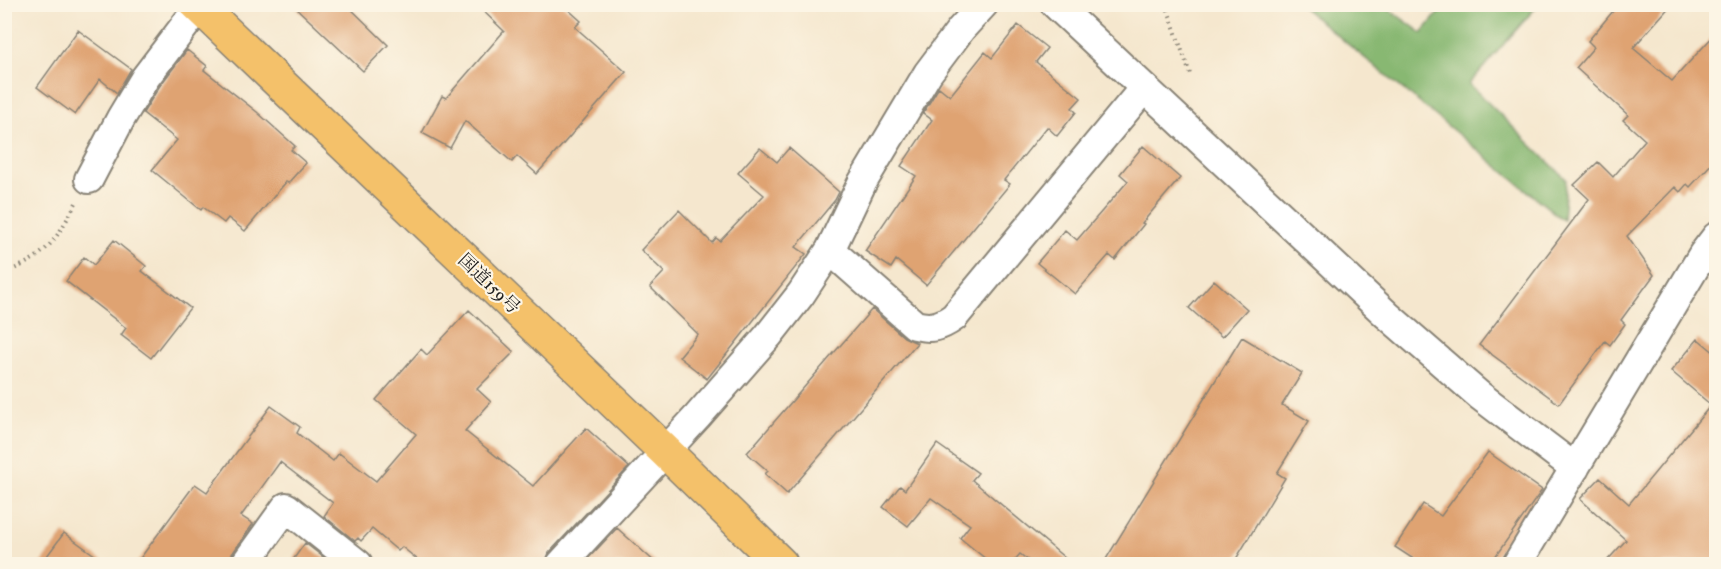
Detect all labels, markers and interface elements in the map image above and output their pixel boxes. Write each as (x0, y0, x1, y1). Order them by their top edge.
street label: 国道159号 (453, 249, 525, 319)

